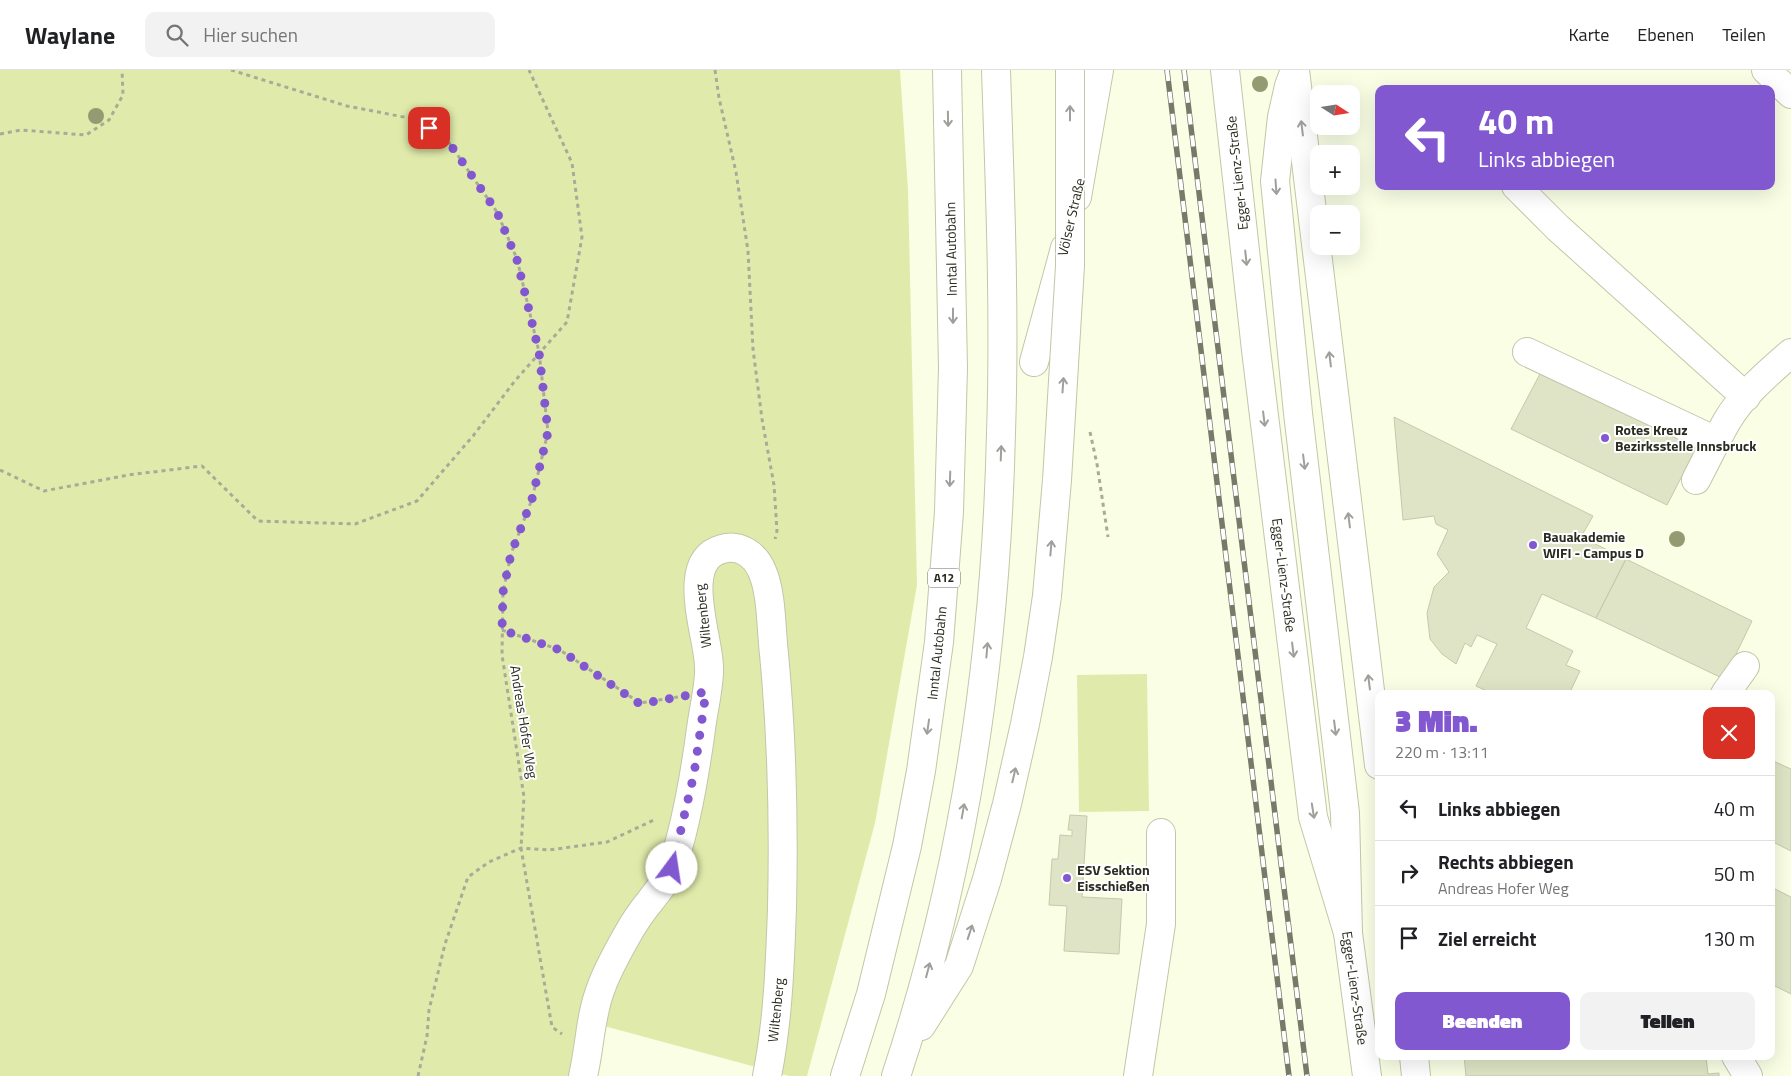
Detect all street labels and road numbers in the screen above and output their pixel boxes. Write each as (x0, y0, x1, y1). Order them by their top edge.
street label: Egger-Lienz-Straße (1220, 115, 1253, 231)
street label: Völser Straße (1051, 176, 1090, 258)
street label: Inntal Autobahn (939, 202, 962, 296)
street label: Egger-Lienz-Straße (1267, 517, 1302, 633)
road number: A12 (928, 568, 960, 588)
street label: Wiltenberg (689, 583, 716, 649)
street label: Inntal Autobahn (921, 605, 952, 701)
street label: Andreas Hofer Weg (505, 664, 544, 780)
street label: Egger-Lienz-Straße (1337, 930, 1374, 1046)
street label: Wiltenberg (762, 977, 789, 1043)

